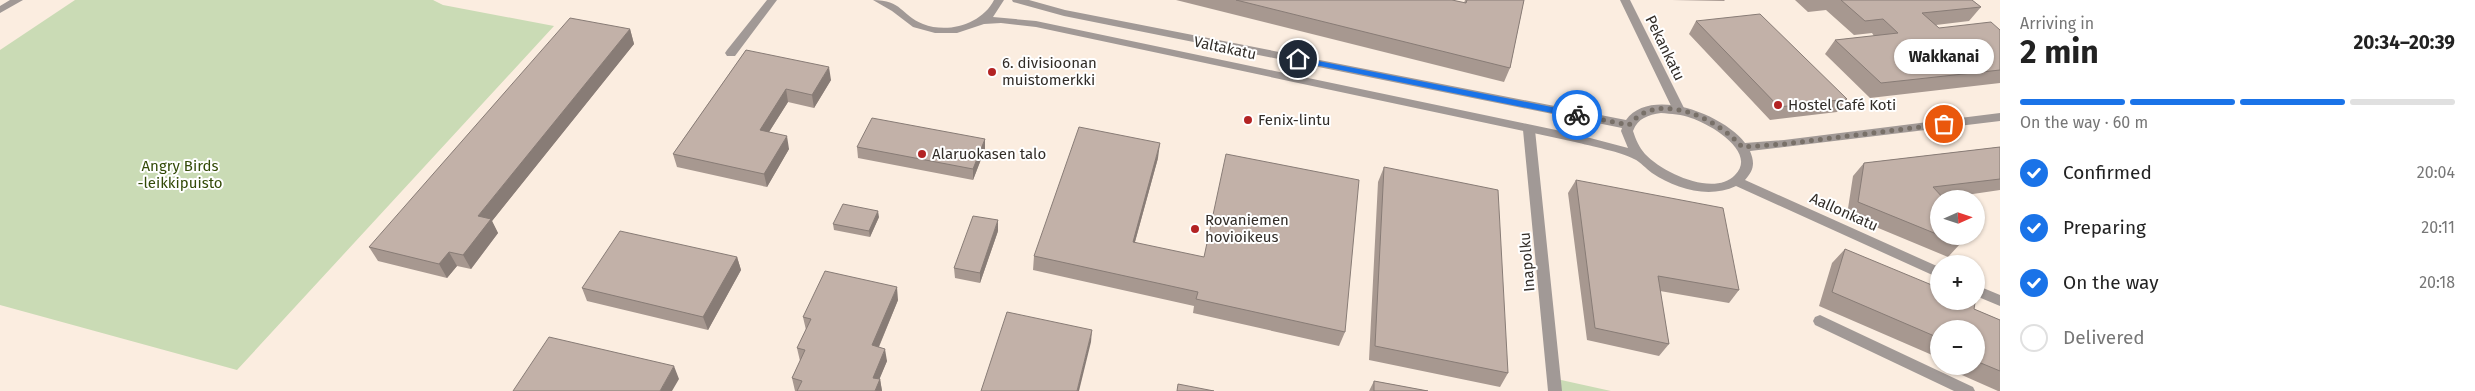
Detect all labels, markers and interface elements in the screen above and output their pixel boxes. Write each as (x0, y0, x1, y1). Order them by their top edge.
street label: Pekankatu (1641, 12, 1689, 84)
text: Arriving in (2020, 14, 2094, 33)
text: 20:34–20:39 (2354, 31, 2455, 54)
street label: Valtakatu (1192, 33, 1258, 63)
text: 2 min (2020, 33, 2099, 71)
pin (1277, 38, 1319, 80)
callout: Wakkanai (1894, 39, 1994, 74)
icon: home (1284, 45, 1312, 73)
text: Wakkanai (1909, 47, 1979, 66)
place label: 6. divisioonan muistomerkki (1002, 54, 1097, 89)
marker: 6. divisioonan muistomerkki (986, 66, 998, 78)
courier (1552, 90, 1602, 140)
place label: Hostel Café Koti (1788, 96, 1896, 114)
marker: Hostel Café Koti (1772, 99, 1784, 111)
icon: bike (1563, 101, 1591, 129)
pin (1923, 103, 1965, 145)
icon: bag (1930, 110, 1958, 138)
place label: Fenix-lintu (1258, 111, 1330, 129)
text: On the way · 60 m (2020, 113, 2148, 132)
marker: Fenix-lintu (1242, 114, 1254, 126)
place label: Alaruokasen talo (932, 145, 1046, 163)
marker: Alaruokasen talo (916, 148, 928, 160)
park label: Angry Birds -leikkipuisto (137, 157, 223, 192)
icon: check (2020, 159, 2048, 187)
text: Confirmed (2063, 161, 2152, 184)
text: 20:04 (2417, 163, 2455, 182)
street label: Aallonkatu (1807, 189, 1881, 235)
north arrow (1930, 190, 1985, 245)
map controls (1930, 190, 1985, 375)
place label: Rovaniemen hovioikeus (1205, 211, 1289, 246)
icon: check (2020, 214, 2048, 242)
text: Preparing (2063, 216, 2146, 239)
text: 20:11 (2421, 218, 2455, 237)
marker: Rovaniemen hovioikeus (1189, 223, 1201, 235)
street label: Inapolku (1515, 231, 1539, 293)
button: + (1930, 255, 1985, 310)
icon: check (2020, 269, 2048, 297)
text: On the way (2063, 271, 2159, 294)
text: 20:18 (2419, 273, 2455, 292)
button: − (1930, 320, 1985, 375)
text: Delivered (2063, 326, 2145, 349)

